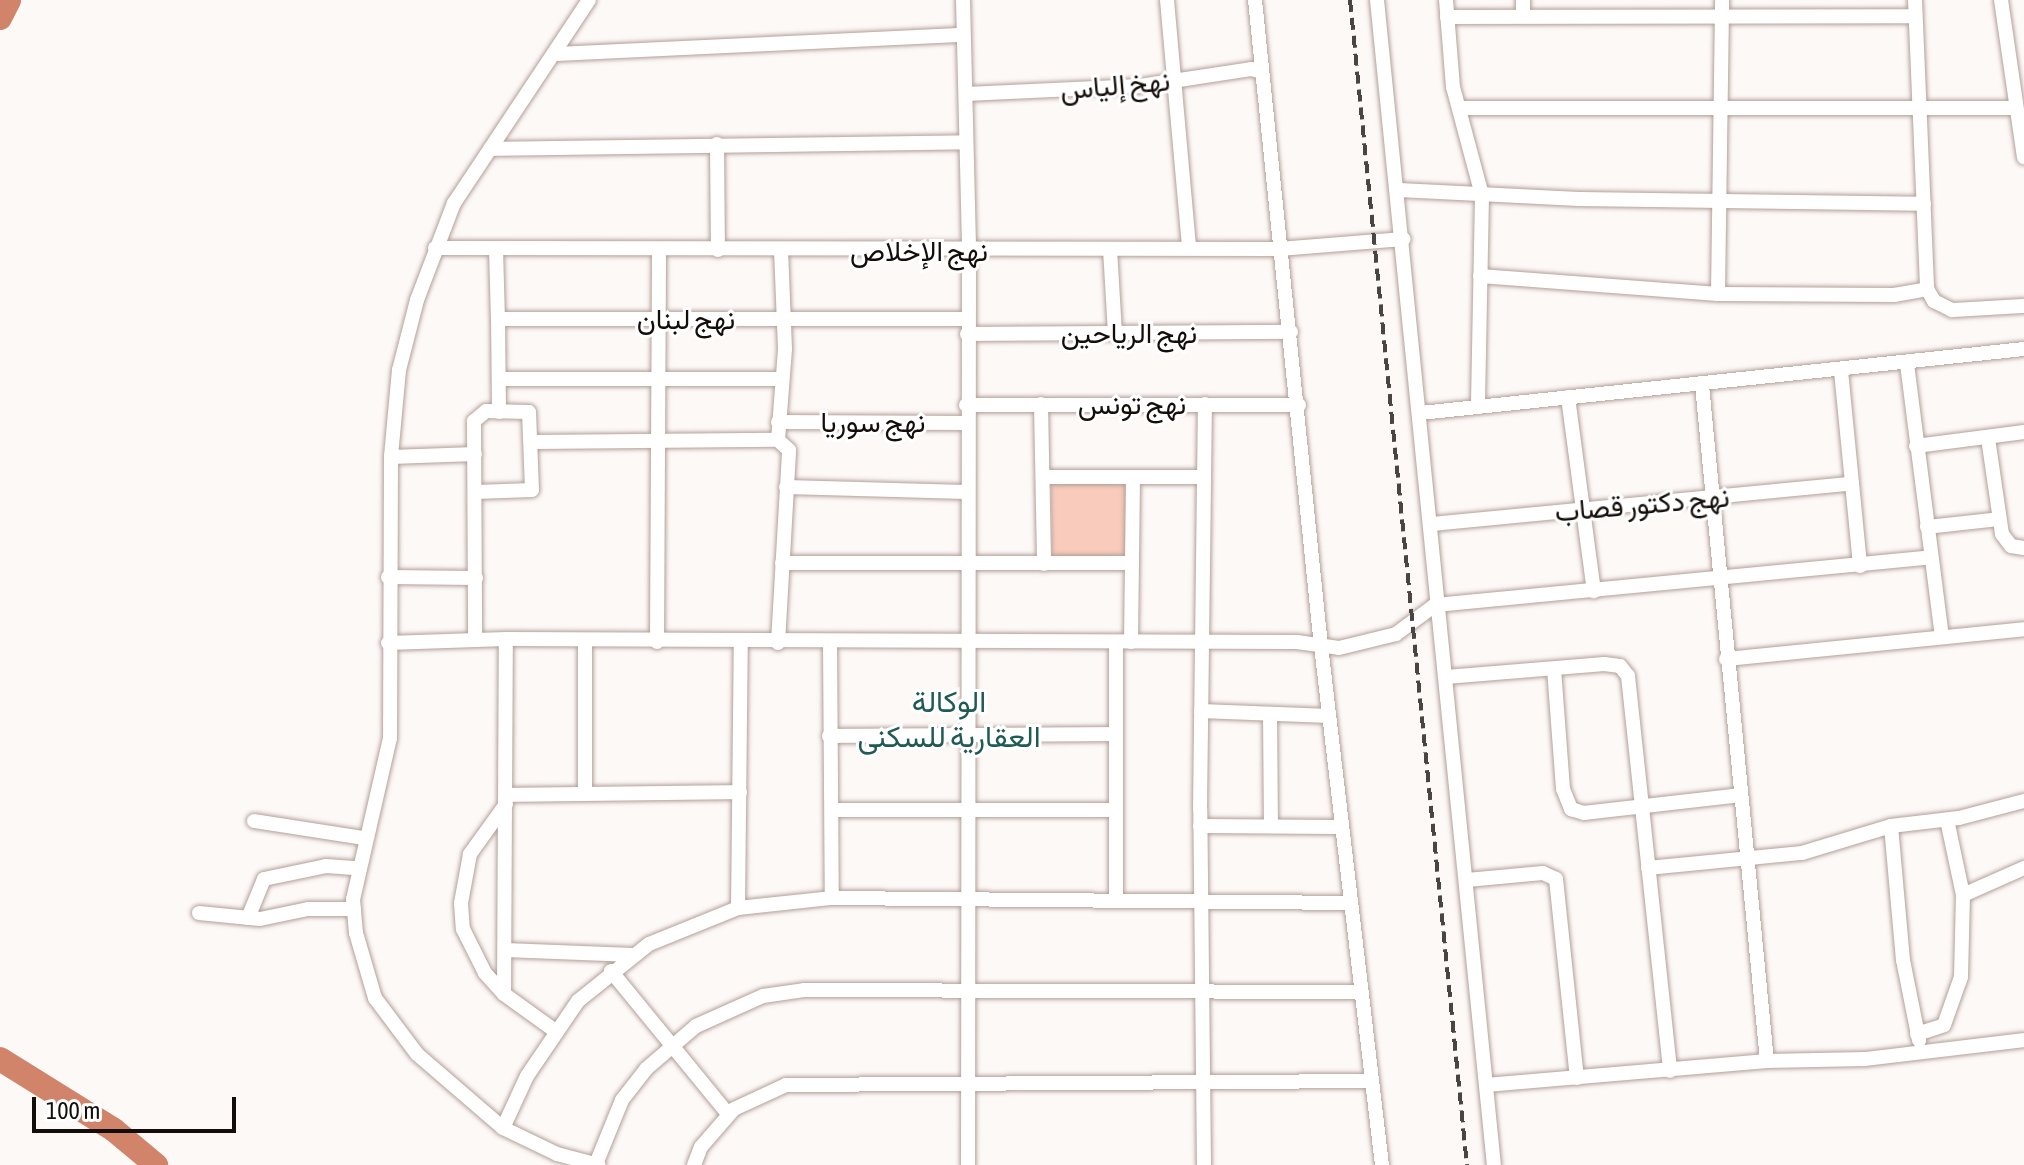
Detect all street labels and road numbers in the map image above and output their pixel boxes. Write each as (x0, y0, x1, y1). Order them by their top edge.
street label: نهخ إلياس (1059, 63, 1171, 107)
street label: نهج الإخلاص (850, 234, 988, 268)
street label: نهج لبنان (637, 302, 735, 336)
street label: نهج الرياحين (1061, 316, 1197, 350)
street label: نهج تونس (1078, 387, 1186, 421)
street label: نهج سوريا (820, 405, 926, 439)
street label: نهج دكتور قصاب (1553, 480, 1731, 528)

